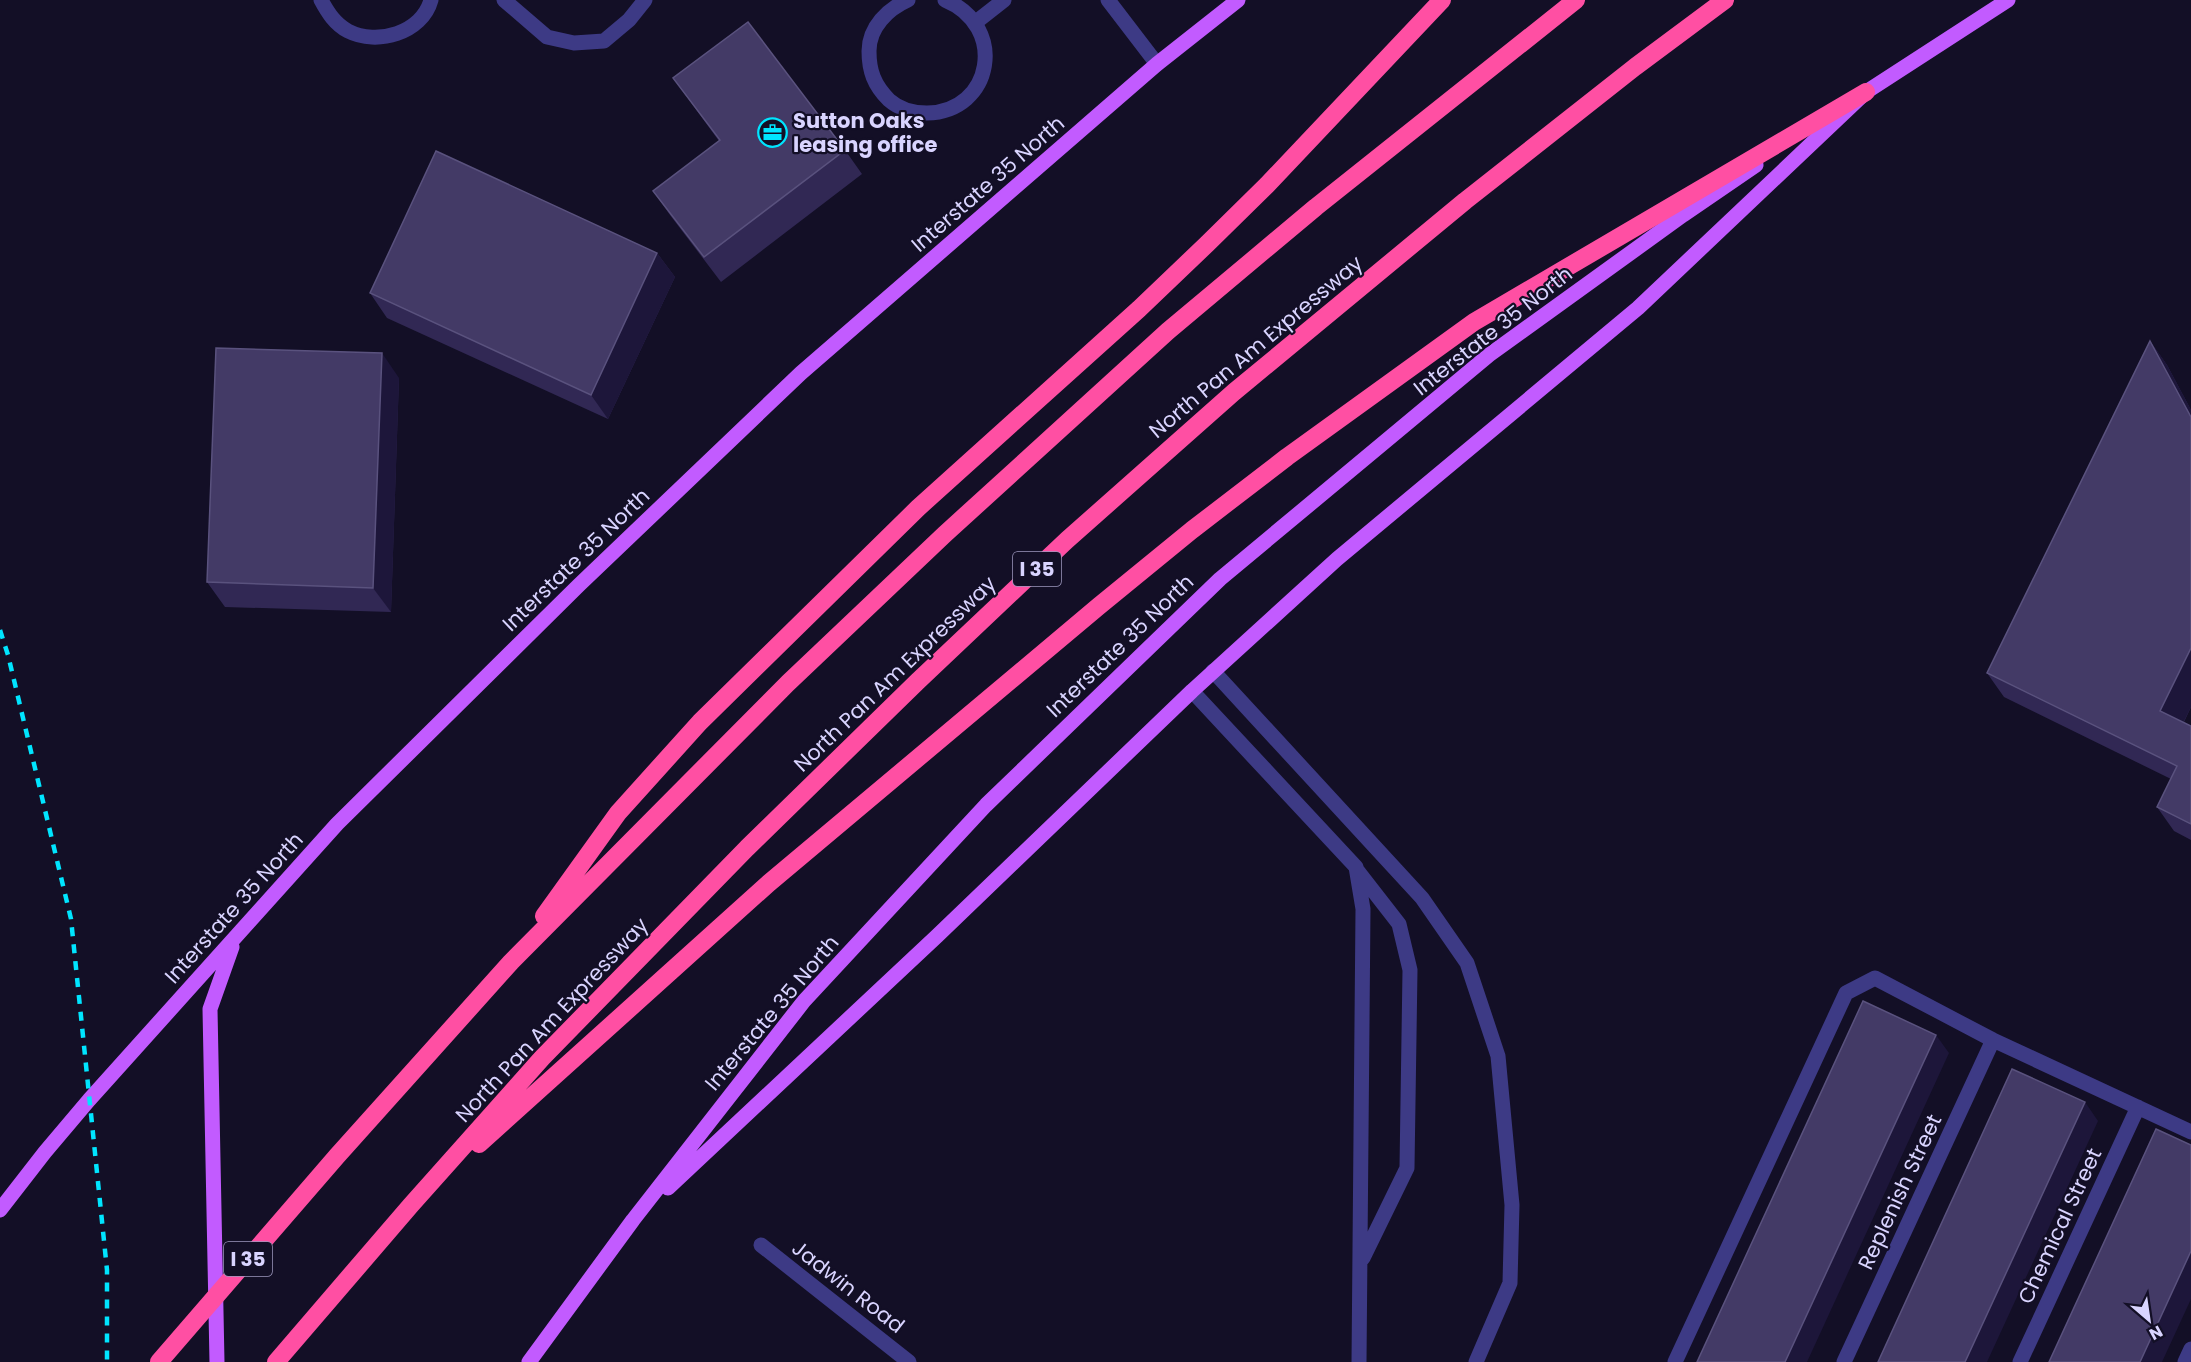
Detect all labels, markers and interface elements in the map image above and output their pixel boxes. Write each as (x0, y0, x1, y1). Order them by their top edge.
place label: Sutton Oaks leasing office (793, 106, 938, 159)
street label: Interstate 35 North (905, 109, 1071, 258)
office icon: Sutton Oaks leasing office (756, 117, 788, 149)
street label: North Pan Am Expressway (1143, 248, 1369, 445)
street label: Interstate 35 North (1407, 259, 1578, 402)
street label: Interstate 35 North (496, 482, 656, 638)
road number: I 35 (1013, 552, 1061, 586)
street label: Interstate 35 North (1040, 568, 1200, 724)
street label: North Pan Am Expressway (787, 569, 1002, 778)
street label: Interstate 35 North (158, 826, 309, 990)
street label: North Pan Am Expressway (449, 911, 655, 1128)
street label: Interstate 35 North (698, 929, 845, 1096)
street label: Replenish Street (1851, 1109, 1948, 1274)
street label: Chemical Street (2011, 1143, 2108, 1308)
street label: Jadwin Road (786, 1233, 911, 1340)
road number: I 35 (224, 1242, 272, 1276)
north arrow (2119, 1290, 2179, 1350)
text: N (2145, 1320, 2167, 1346)

